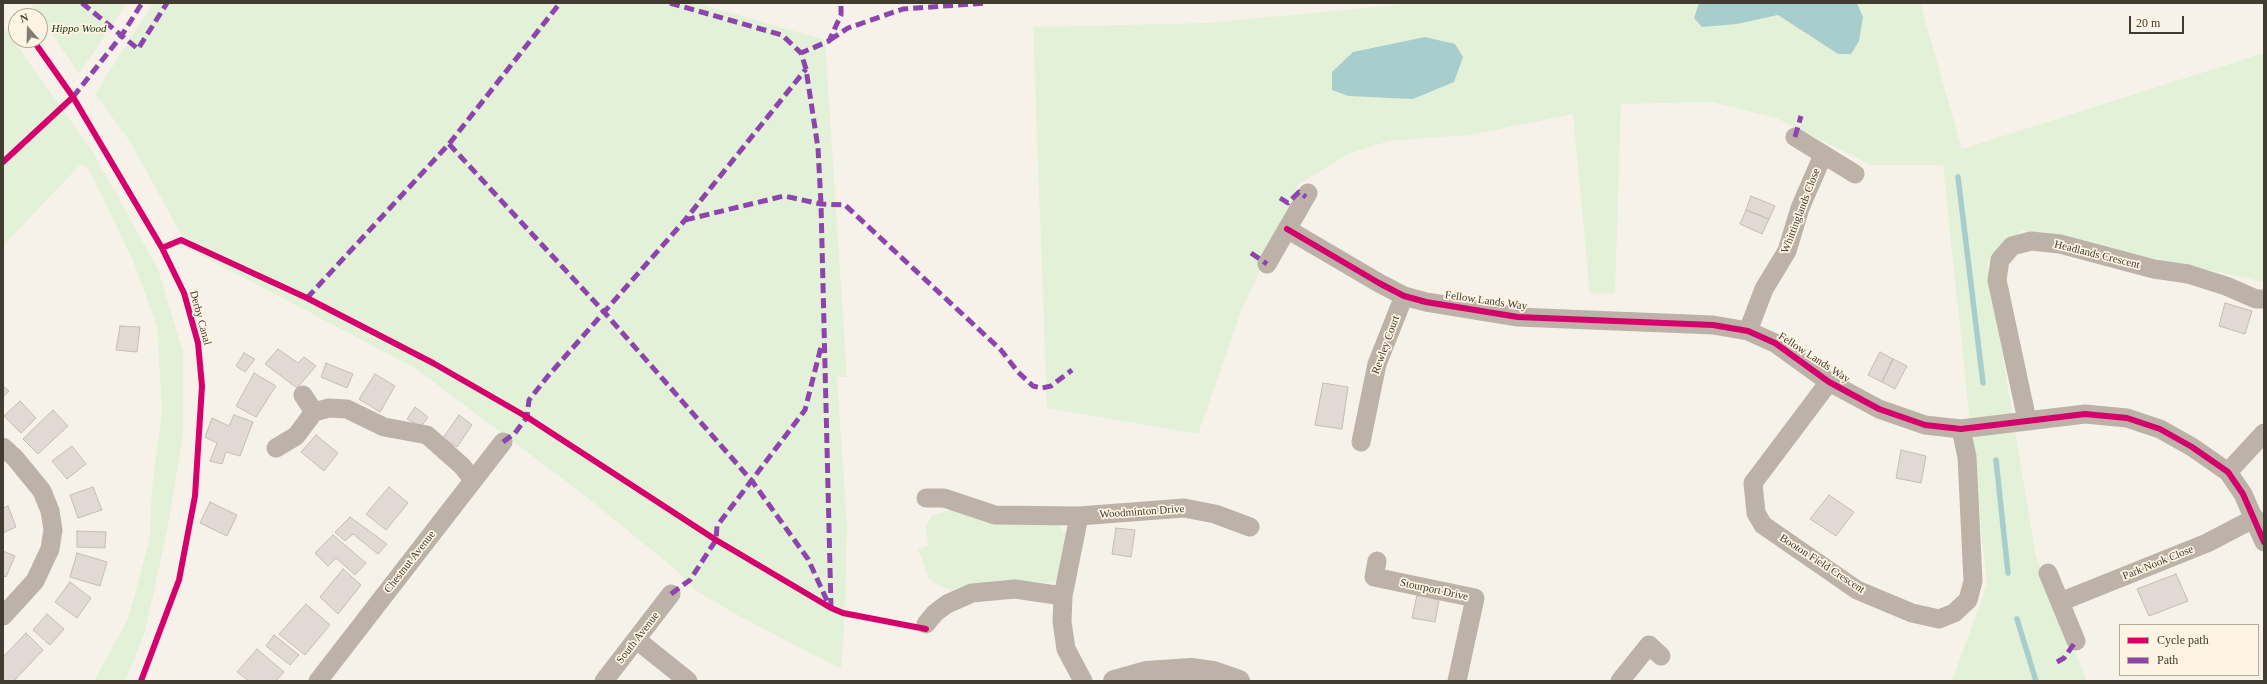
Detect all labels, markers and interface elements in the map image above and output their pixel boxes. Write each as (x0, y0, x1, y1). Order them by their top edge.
north arrow (8, 8, 48, 48)
scale bar (2131, 8, 2186, 34)
text: N (18, 11, 30, 25)
text: 20 m (2136, 16, 2160, 30)
park label: Hippo Wood (52, 22, 106, 36)
street label: Whittinglands Close (1779, 167, 1823, 255)
street label: Headlands Crescent (2053, 238, 2141, 272)
street label: Derby Canal (186, 289, 214, 347)
street label: Fellow Lands Way (1444, 289, 1528, 313)
street label: Rewley Court (1369, 314, 1403, 376)
street label: Fellow Lands Way (1776, 330, 1852, 386)
street label: Woodminton Drive (1099, 502, 1185, 522)
street label: Chestnut Avenue (382, 528, 438, 596)
street label: Booton Field Crescent (1777, 532, 1867, 596)
street label: Park Nook Close (2121, 543, 2195, 583)
street label: Stourport Drive (1399, 576, 1469, 604)
street label: South Avenue (614, 610, 662, 666)
legend (2119, 624, 2259, 676)
text: Cycle path (2157, 633, 2209, 647)
text: Path (2157, 653, 2178, 667)

